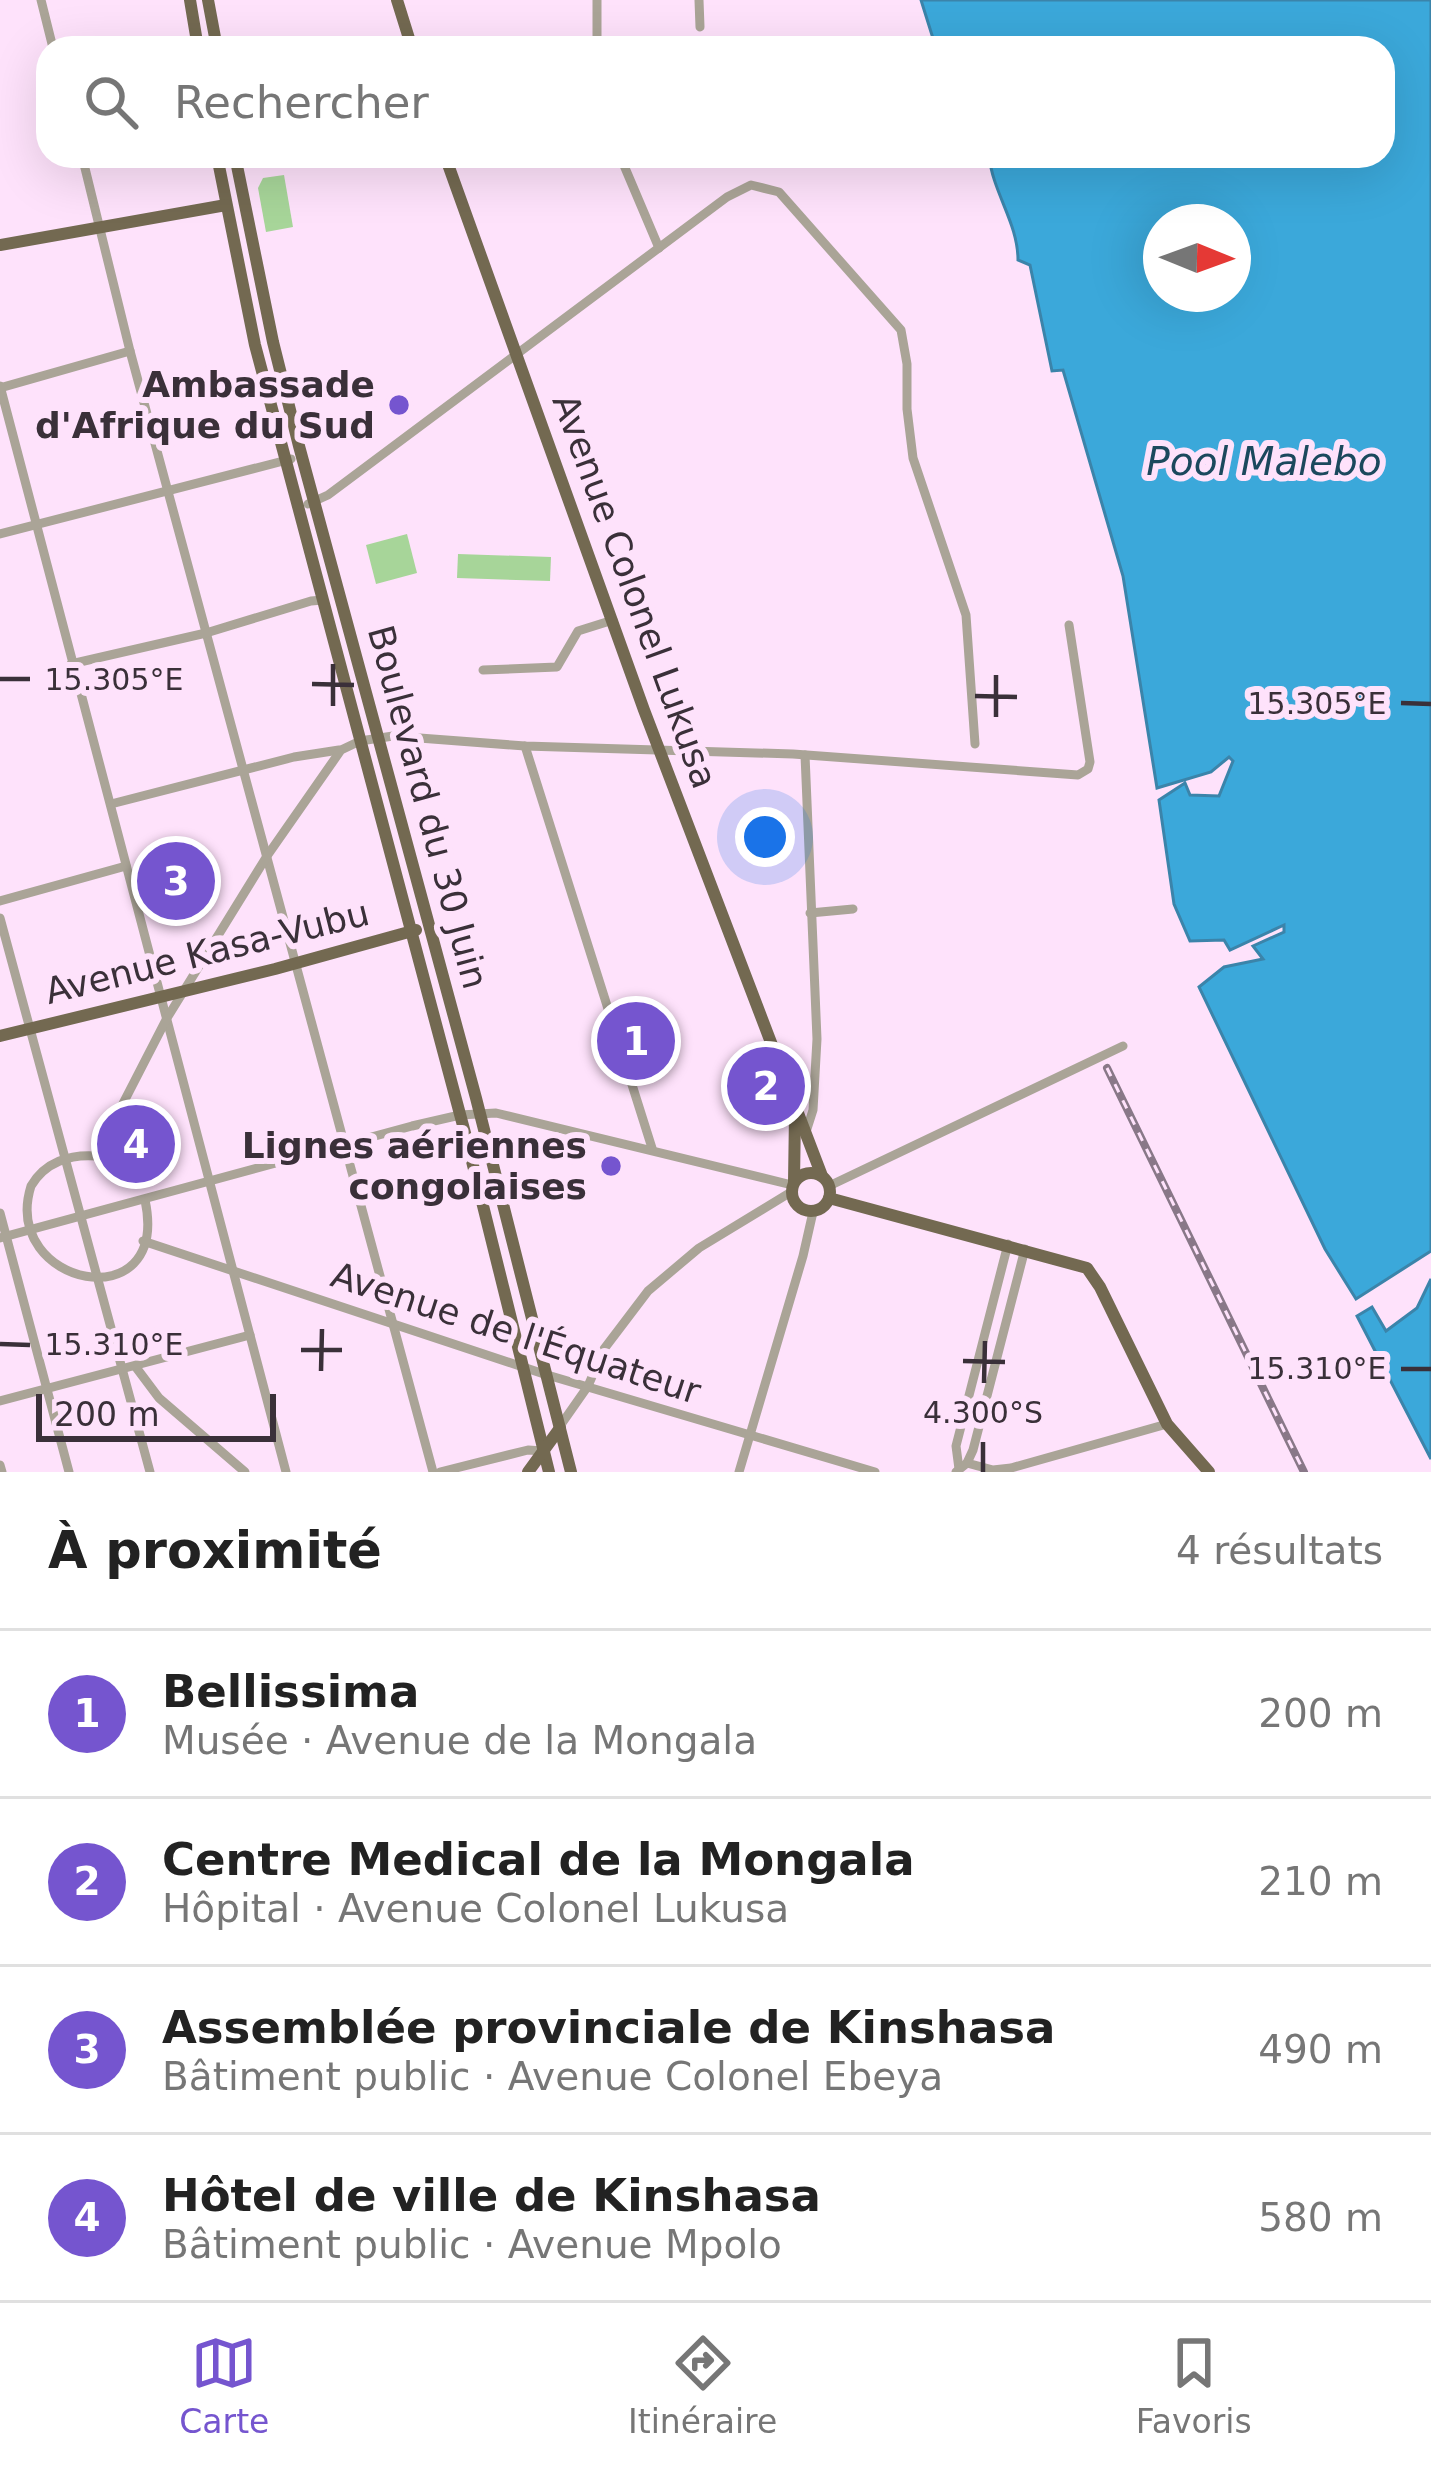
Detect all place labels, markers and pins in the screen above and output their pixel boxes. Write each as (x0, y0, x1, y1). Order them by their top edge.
place label: Ambassade d'Afrique du Sud (35, 364, 375, 446)
marker: Ambassade d'Afrique du Sud (386, 392, 412, 418)
pin: 3 (137, 836, 215, 926)
pin: 1 (597, 996, 675, 1086)
pin: 2 (727, 1041, 805, 1131)
pin: 4 (97, 1099, 175, 1189)
place label: Lignes aériennes congolaises (242, 1125, 587, 1207)
marker: Lignes aériennes congolaises (598, 1153, 624, 1179)

